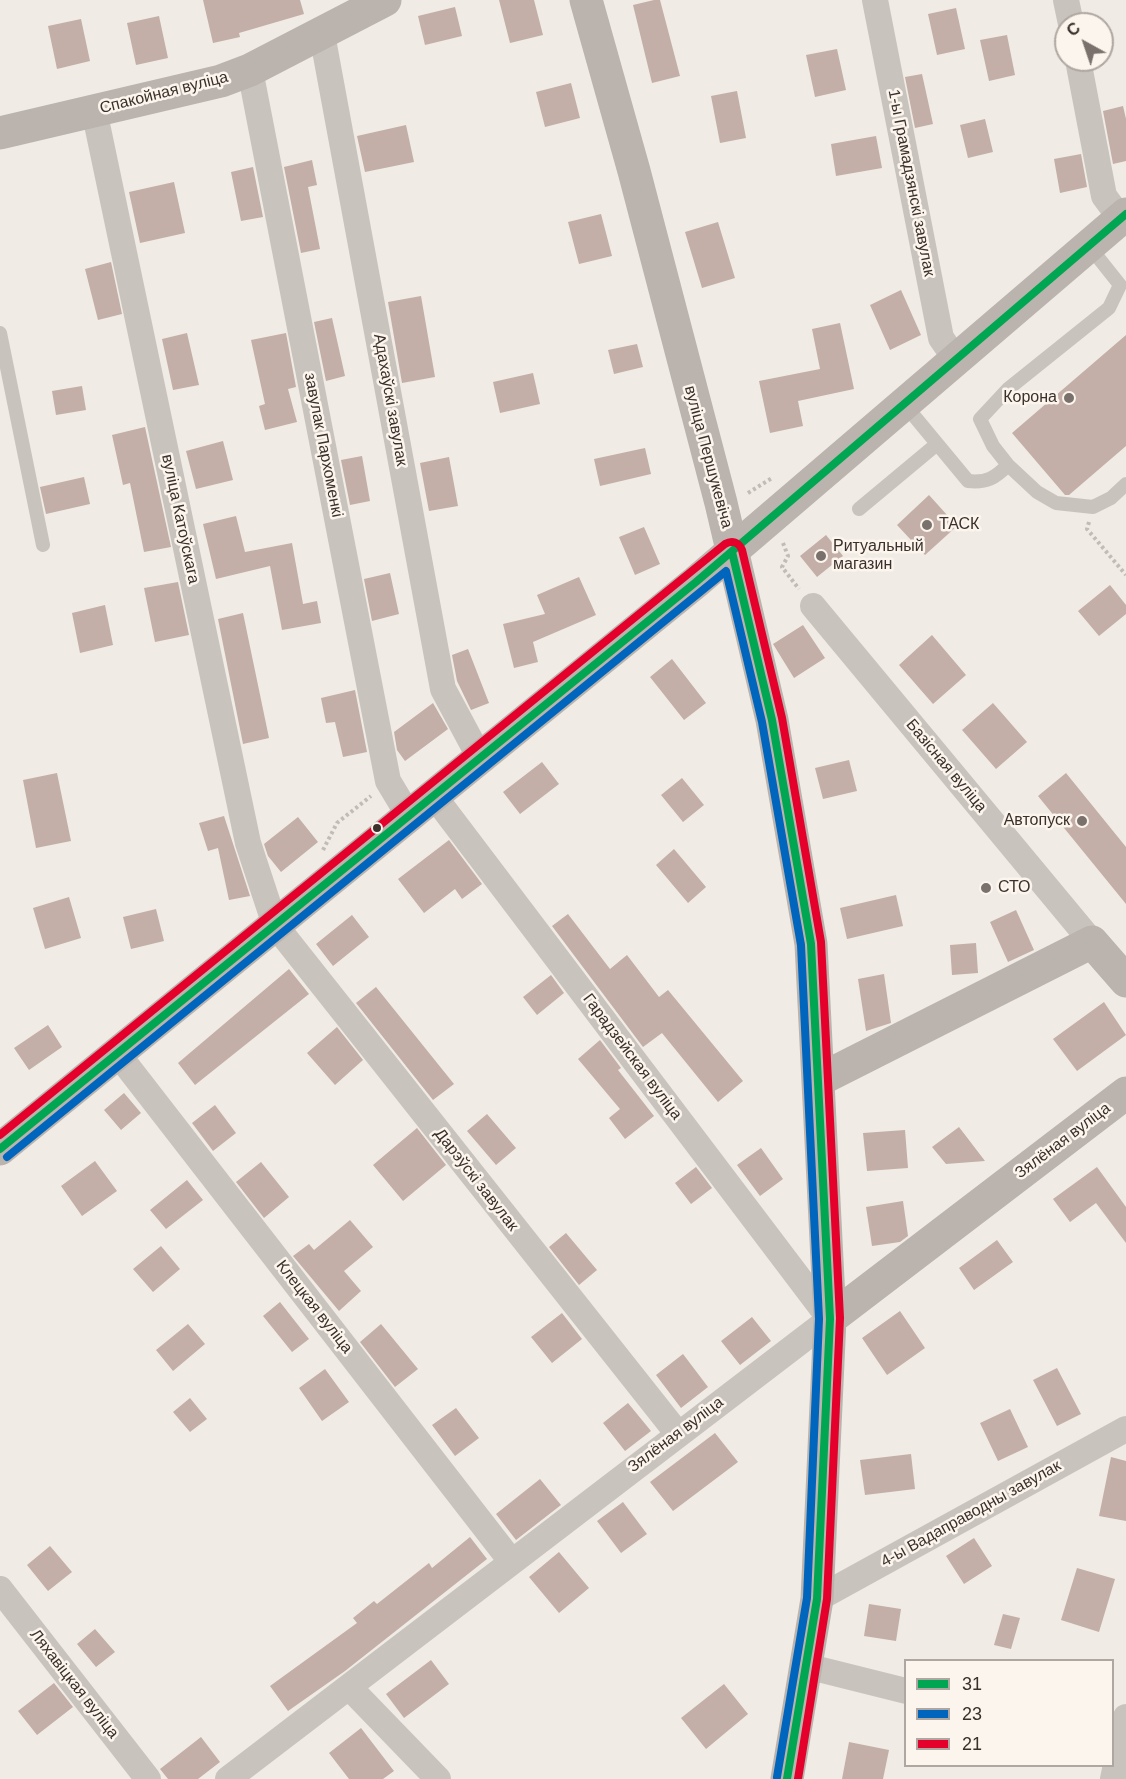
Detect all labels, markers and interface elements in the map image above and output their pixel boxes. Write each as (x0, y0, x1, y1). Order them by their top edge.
north arrow (1054, 12, 1114, 72)
text: С (1064, 19, 1083, 40)
street label: Спакойная вуліца (98, 68, 230, 118)
street label: 1-ы Грамадзянскі завулак (883, 88, 939, 278)
street label: Адахаўскі завулак (369, 332, 411, 468)
street label: завулак Пархоменкі (300, 371, 346, 519)
street label: вуліца Першукевіча (680, 384, 736, 530)
place label: Корона (1003, 388, 1057, 408)
marker: Корона (1062, 391, 1076, 405)
street label: вуліца Катоўскага (157, 453, 203, 585)
place label: ТАСК (939, 515, 979, 535)
marker: ТАСК (920, 518, 934, 532)
place label: Ритуальный магазин (833, 537, 924, 575)
marker: Ритуальный магазин (814, 549, 828, 563)
street label: Базісная вуліца (901, 716, 991, 816)
place label: Автопуск (1004, 811, 1070, 831)
marker: Автопуск (1075, 814, 1089, 828)
unlabelled marker (371, 822, 383, 834)
place label: СТО (998, 878, 1031, 898)
marker: СТО (979, 881, 993, 895)
street label: Гарадзейская вуліца (578, 990, 686, 1124)
street label: Зялёная вуліца (1012, 1099, 1114, 1183)
street label: Дарэўскі завулак (430, 1125, 522, 1235)
street label: Клецкая вуліца (272, 1257, 356, 1357)
street label: Зялёная вуліца (625, 1393, 727, 1477)
street label: 4-ы Вадаправодны завулак (878, 1456, 1064, 1572)
street label: Ляхавіцкая вуліца (25, 1626, 123, 1742)
legend (904, 1659, 1114, 1767)
text: 31 (962, 1674, 982, 1694)
text: 23 (962, 1704, 982, 1724)
text: 21 (962, 1734, 982, 1754)

